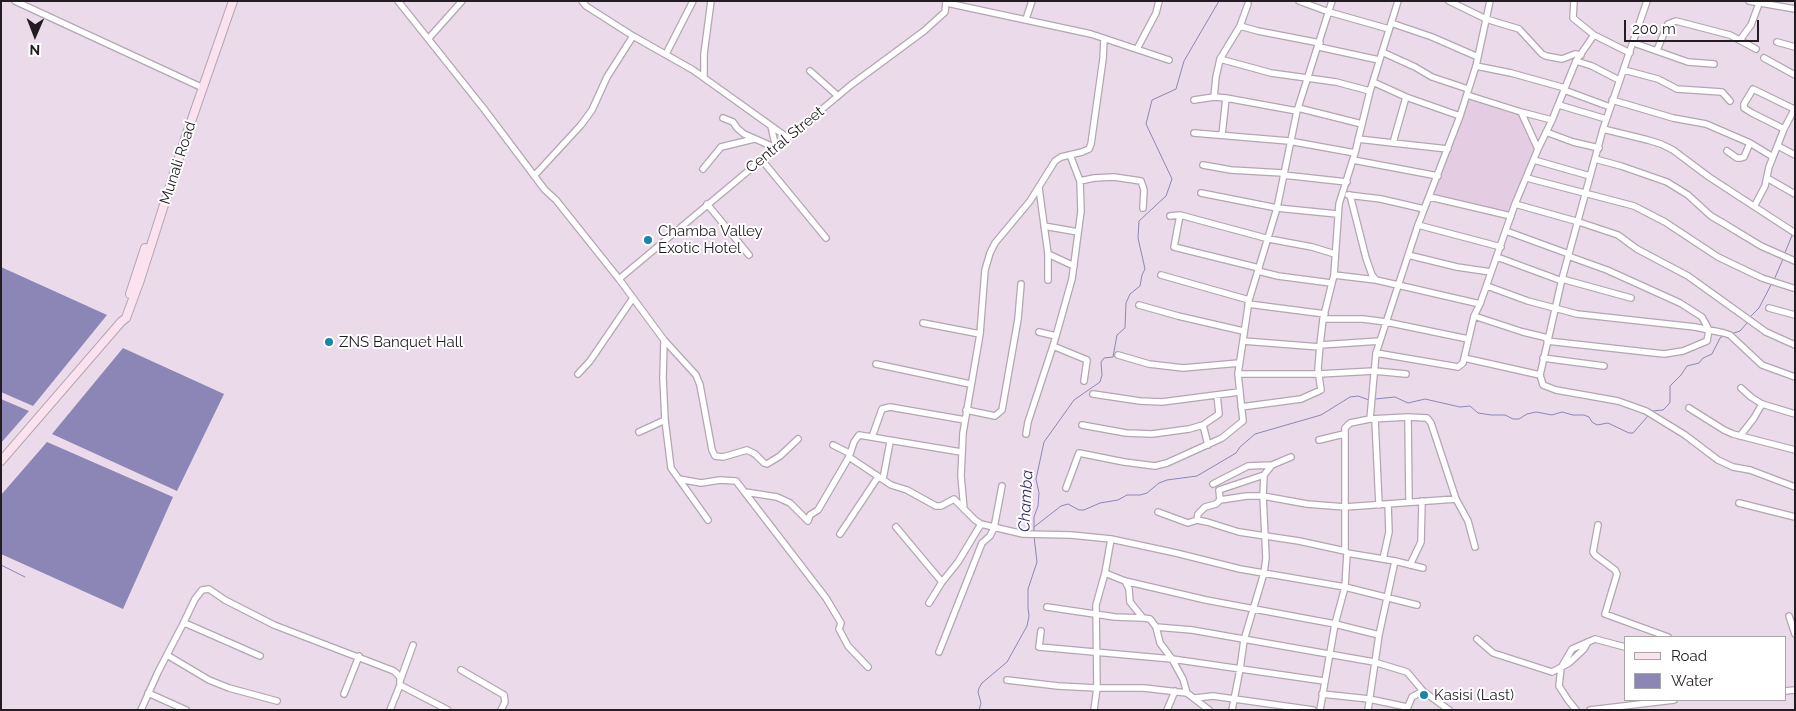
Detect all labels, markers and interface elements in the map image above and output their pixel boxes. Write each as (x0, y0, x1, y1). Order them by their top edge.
north arrow (10, 10, 60, 60)
scale bar (1626, 10, 1761, 42)
text: 200 m (1632, 20, 1676, 38)
text: N (29, 42, 40, 58)
street label: Central Street (742, 103, 828, 177)
street label: Munali Road (156, 119, 200, 207)
place label: Chamba Valley Exotic Hotel (658, 222, 763, 257)
marker: Chamba Valley Exotic Hotel (642, 234, 654, 246)
place label: ZNS Banquet Hall (339, 333, 463, 351)
marker: ZNS Banquet Hall (323, 336, 335, 348)
water label: Chamba (1015, 469, 1037, 533)
legend (1624, 636, 1786, 701)
text: Road (1671, 647, 1707, 665)
text: Water (1671, 672, 1713, 690)
place label: Kasisi (Last) (1434, 686, 1514, 704)
marker: Kasisi (Last) (1418, 689, 1430, 701)

